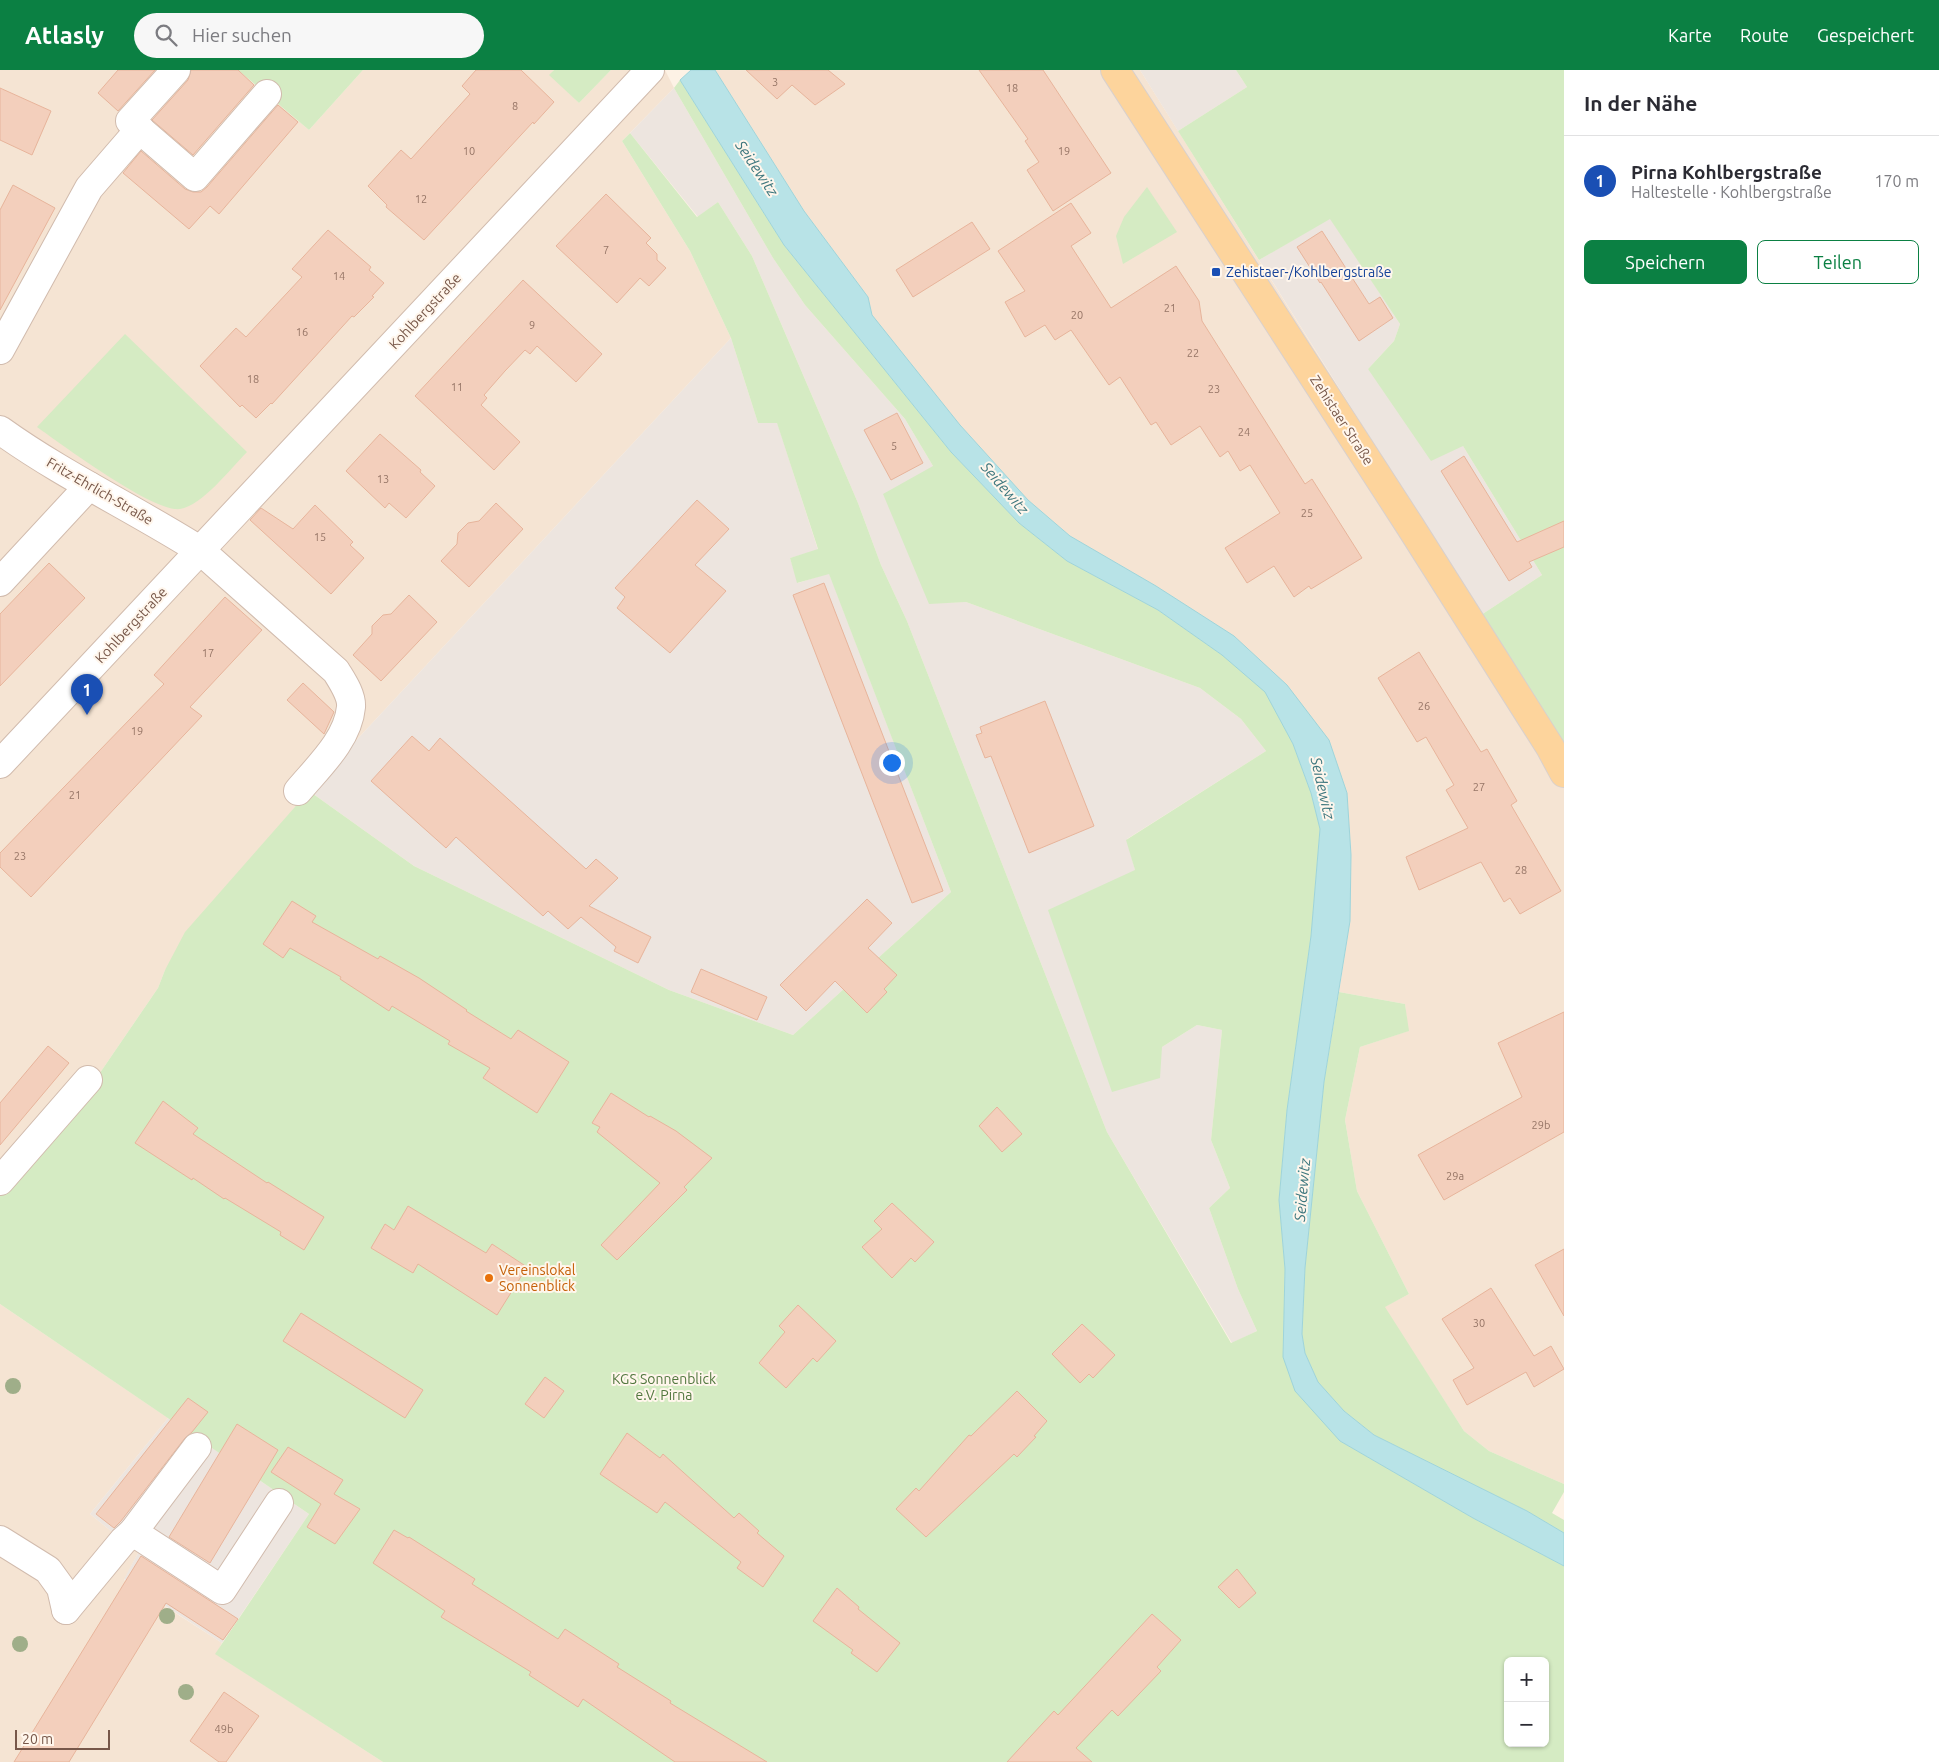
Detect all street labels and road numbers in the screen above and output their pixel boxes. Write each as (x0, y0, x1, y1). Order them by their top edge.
street label: Kohlbergstraße (386, 270, 464, 352)
street label: Zehistaer Straße (1307, 372, 1377, 468)
street label: Fritz-Ehrlich-Straße (44, 454, 156, 528)
street label: Kohlbergstraße (92, 584, 170, 666)

